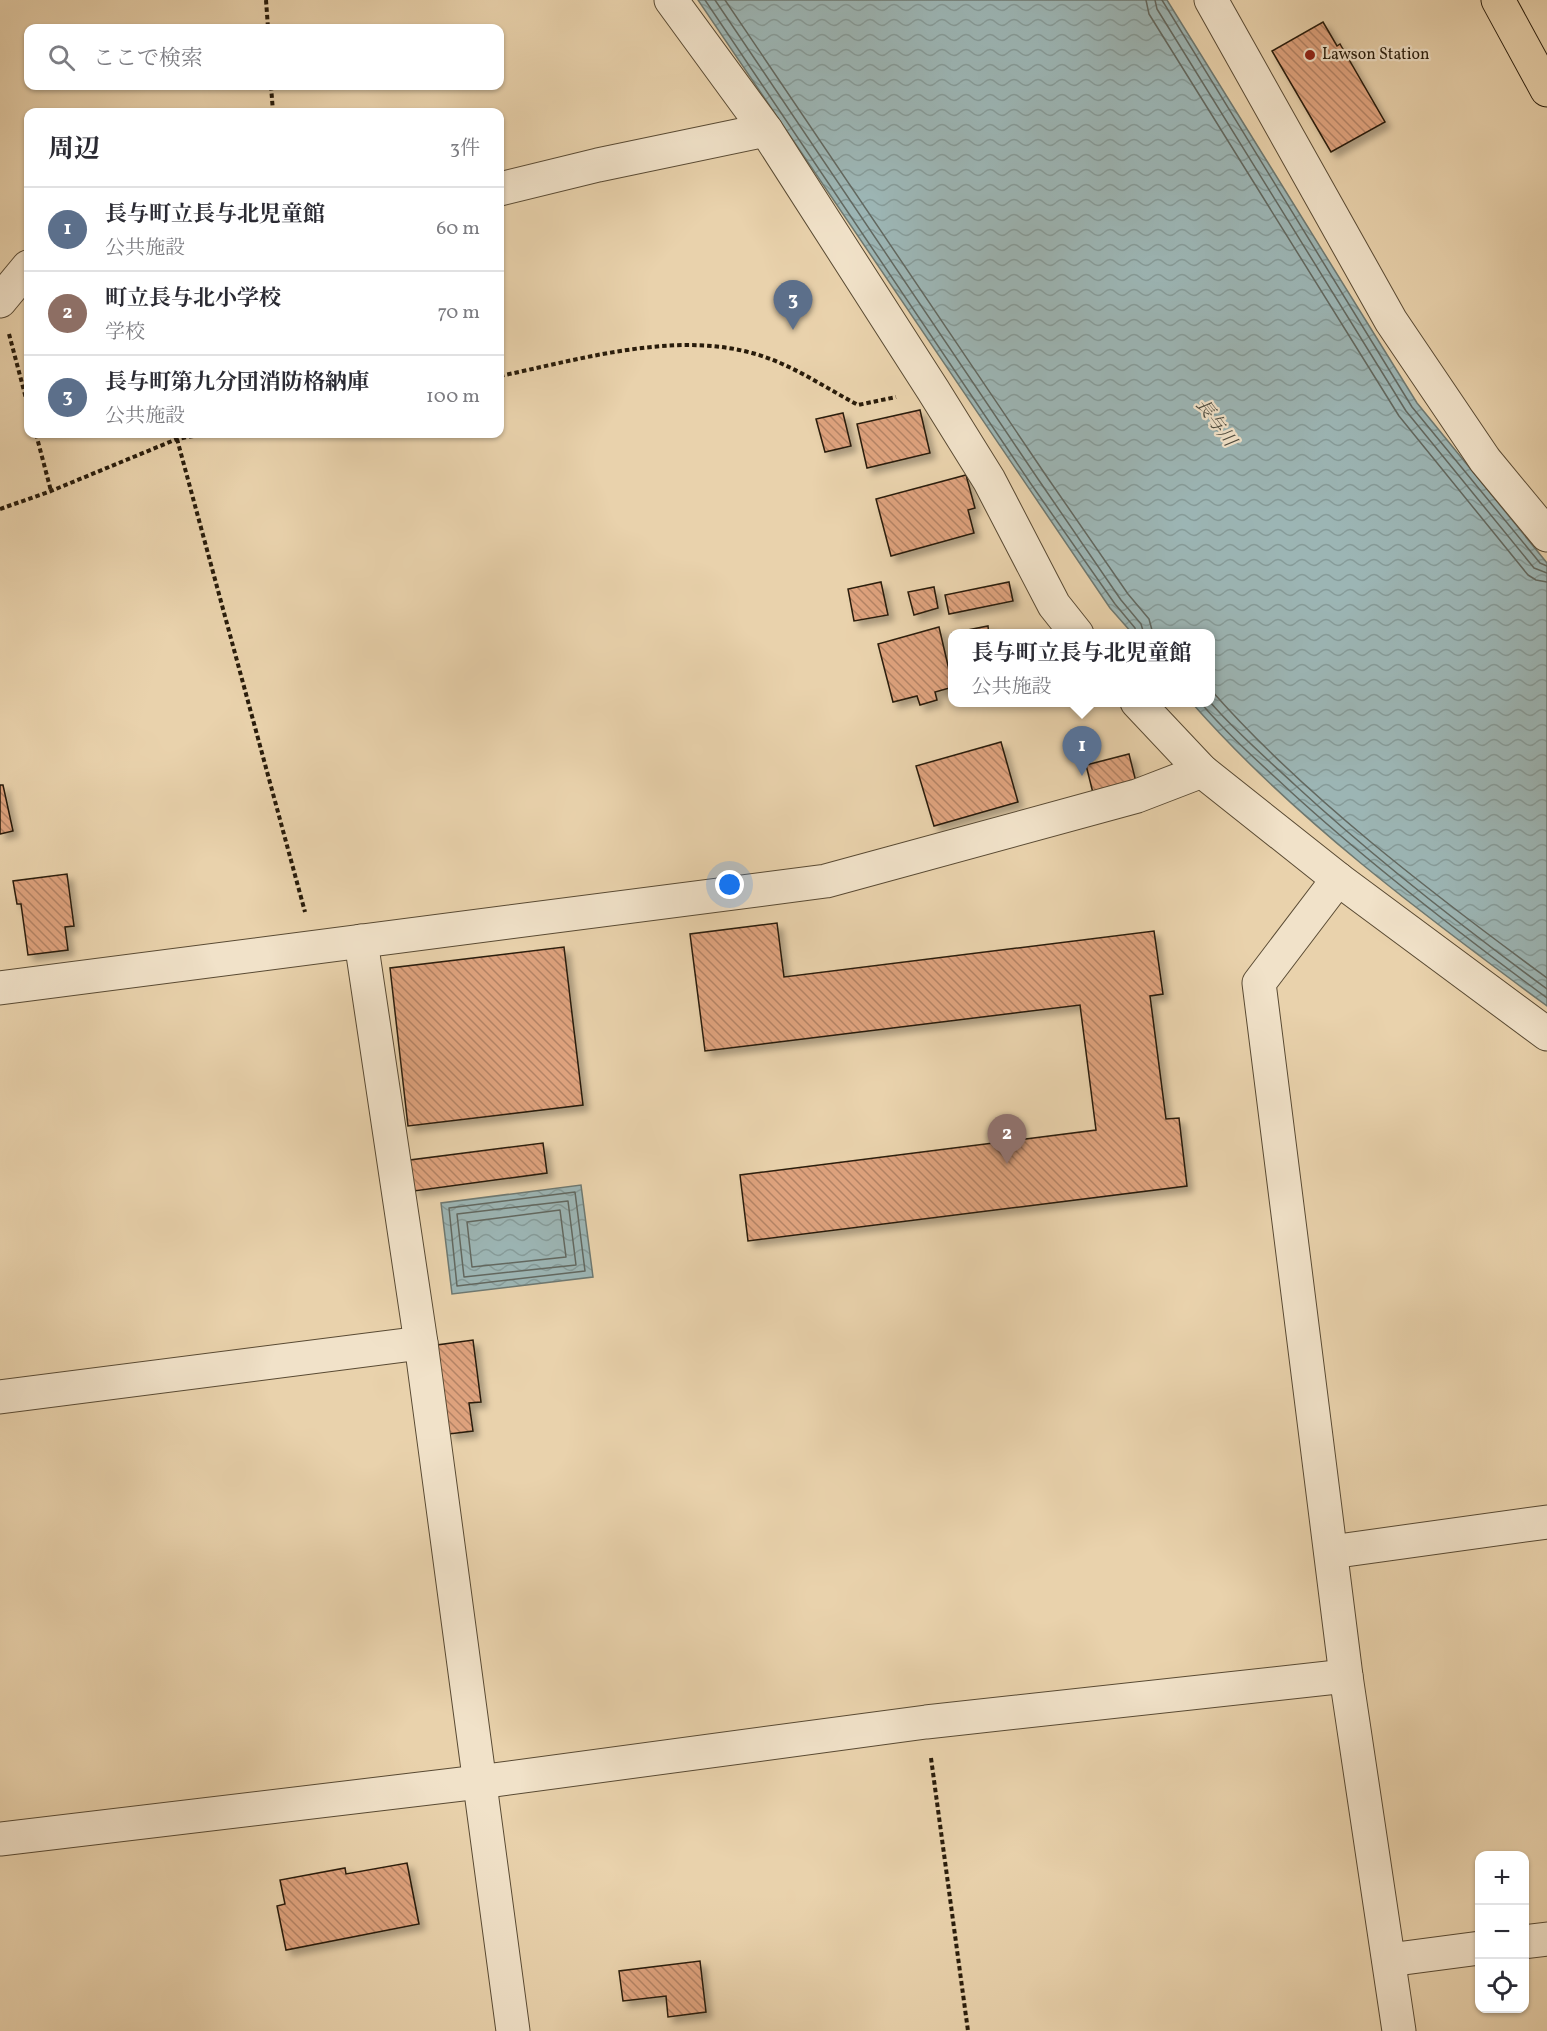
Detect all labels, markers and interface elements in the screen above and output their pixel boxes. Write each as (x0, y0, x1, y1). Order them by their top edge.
search box (24, 24, 504, 90)
icon: search (45, 41, 78, 74)
text: ここで検索 (93, 44, 203, 75)
place label: Lawson Station (1322, 44, 1430, 66)
marker: Lawson Station (1303, 48, 1317, 62)
text: 周辺 (48, 132, 100, 168)
text: 3件 (450, 135, 480, 163)
text: 長与町立長与北児童館 (105, 200, 325, 231)
text: 1 (63, 215, 72, 243)
text: 60 m (436, 215, 480, 243)
text: 公共施設 (105, 235, 185, 263)
pin: 3 (774, 280, 812, 330)
text: 町立長与北小学校 (105, 284, 281, 315)
text: 2 (62, 299, 73, 327)
text: 70 m (437, 299, 480, 327)
text: 学校 (105, 319, 145, 347)
text: 長与町第九分団消防格納庫 (105, 368, 369, 399)
text: 3 (62, 383, 73, 411)
text: 100 m (426, 383, 480, 411)
water label: 長与川 (1189, 394, 1242, 454)
text: 公共施設 (105, 403, 185, 431)
popup (948, 629, 1215, 707)
text: 長与町立長与北児童館 (971, 639, 1192, 670)
text: 公共施設 (971, 674, 1051, 702)
pin: 1 (1062, 726, 1102, 776)
your location (715, 870, 744, 899)
pin: 2 (988, 1114, 1026, 1164)
map controls (1475, 1851, 1529, 2013)
button: + (1475, 1851, 1529, 1905)
button: − (1475, 1905, 1529, 1959)
button: locate (1475, 1959, 1529, 2013)

